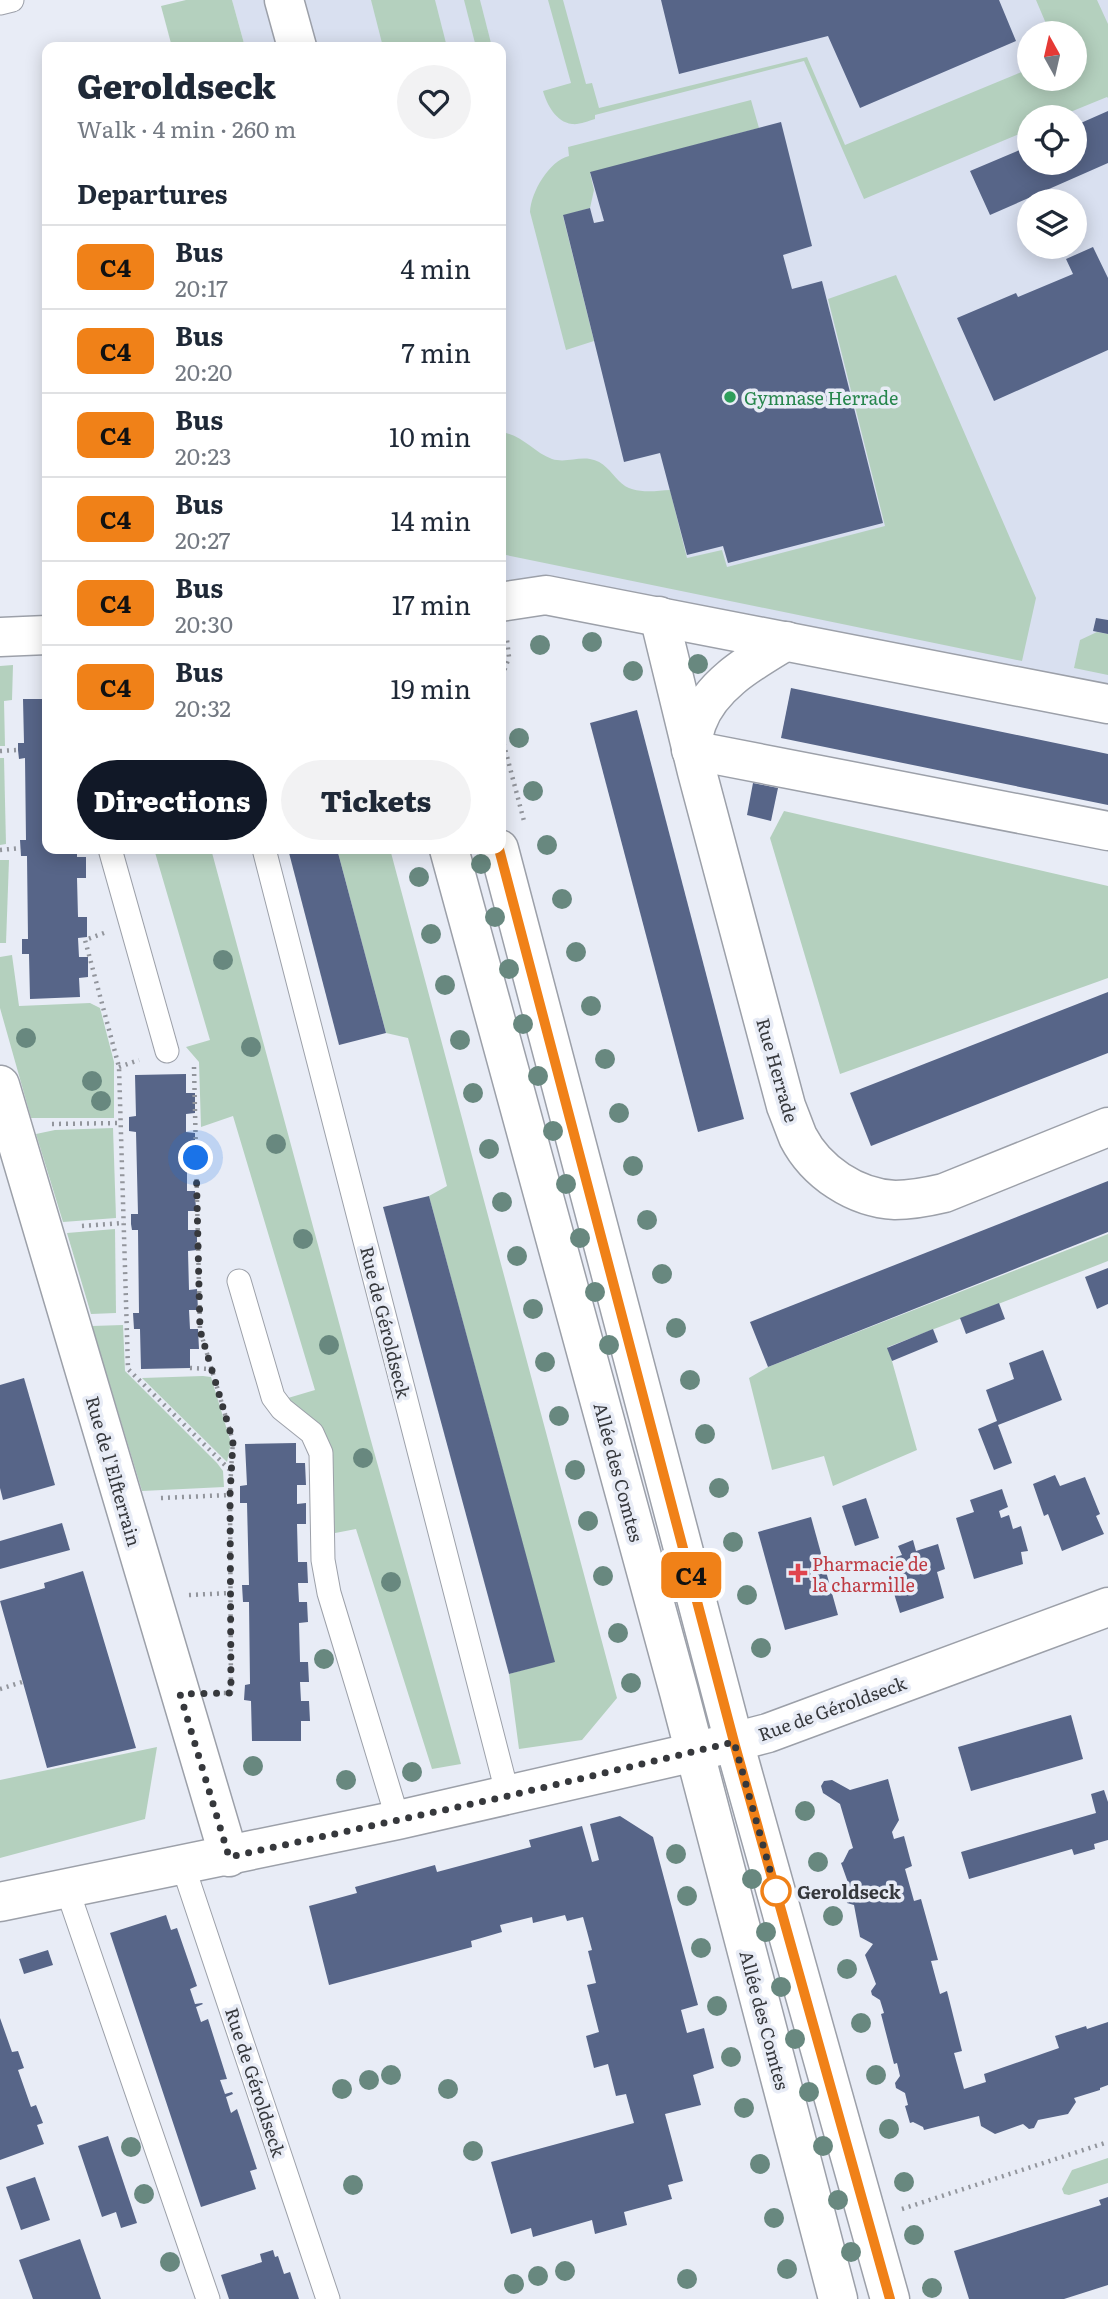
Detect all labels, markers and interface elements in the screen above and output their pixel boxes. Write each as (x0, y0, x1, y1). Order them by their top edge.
north arrow (1017, 21, 1087, 91)
map controls (1017, 21, 1087, 259)
text: Geroldseck (77, 60, 276, 109)
button: heart (397, 65, 471, 139)
button: locate (1017, 105, 1087, 175)
text: Walk · 4 min · 260 m (77, 111, 296, 145)
text: Departures (77, 173, 228, 212)
button: layers (1017, 189, 1087, 259)
text: Bus (175, 231, 223, 270)
text: 4 min (400, 248, 471, 287)
text: C4 (100, 249, 131, 284)
text: 20:17 (175, 270, 228, 304)
text: Bus (175, 315, 223, 354)
text: 7 min (402, 332, 471, 371)
text: C4 (100, 333, 131, 368)
text: 20:20 (175, 354, 232, 388)
place label: Gymnase Herrade (744, 384, 898, 411)
marker: Gymnase Herrade (722, 389, 738, 405)
text: Bus (175, 399, 223, 438)
text: 10 min (389, 416, 471, 455)
text: C4 (100, 417, 131, 452)
text: 20:23 (175, 438, 232, 472)
text: Bus (175, 483, 223, 522)
text: 14 min (391, 500, 471, 539)
text: C4 (100, 501, 131, 536)
text: 20:27 (175, 522, 230, 556)
text: Bus (175, 567, 223, 606)
text: 17 min (392, 584, 471, 623)
text: C4 (100, 585, 131, 620)
text: 20:30 (175, 606, 233, 640)
text: Bus (175, 651, 223, 690)
text: 19 min (391, 668, 471, 707)
text: C4 (100, 669, 131, 704)
text: 20:32 (175, 690, 231, 724)
button: Directions (77, 760, 267, 840)
button: Tickets (281, 760, 471, 840)
street label: Rue Herrade (750, 1015, 806, 1125)
your location (178, 1140, 213, 1175)
street label: Rue de Géroldseck (354, 1243, 418, 1402)
street label: Rue de l'Elfterrain (80, 1393, 148, 1549)
street label: Allée des Comtes (587, 1399, 651, 1545)
place label: Pharmacie de la charmille (812, 1550, 928, 1598)
line badge: C4 (660, 1552, 722, 1598)
text: C4 (675, 1557, 707, 1592)
marker: Pharmacie de la charmille (790, 1565, 806, 1581)
street label: Rue de Géroldseck (754, 1668, 911, 1747)
marker: Geroldseck (761, 1876, 791, 1906)
place label: Geroldseck (797, 1878, 902, 1905)
street label: Allée des Comtes (733, 1947, 797, 2093)
street label: Rue de Géroldseck (219, 2004, 293, 2161)

